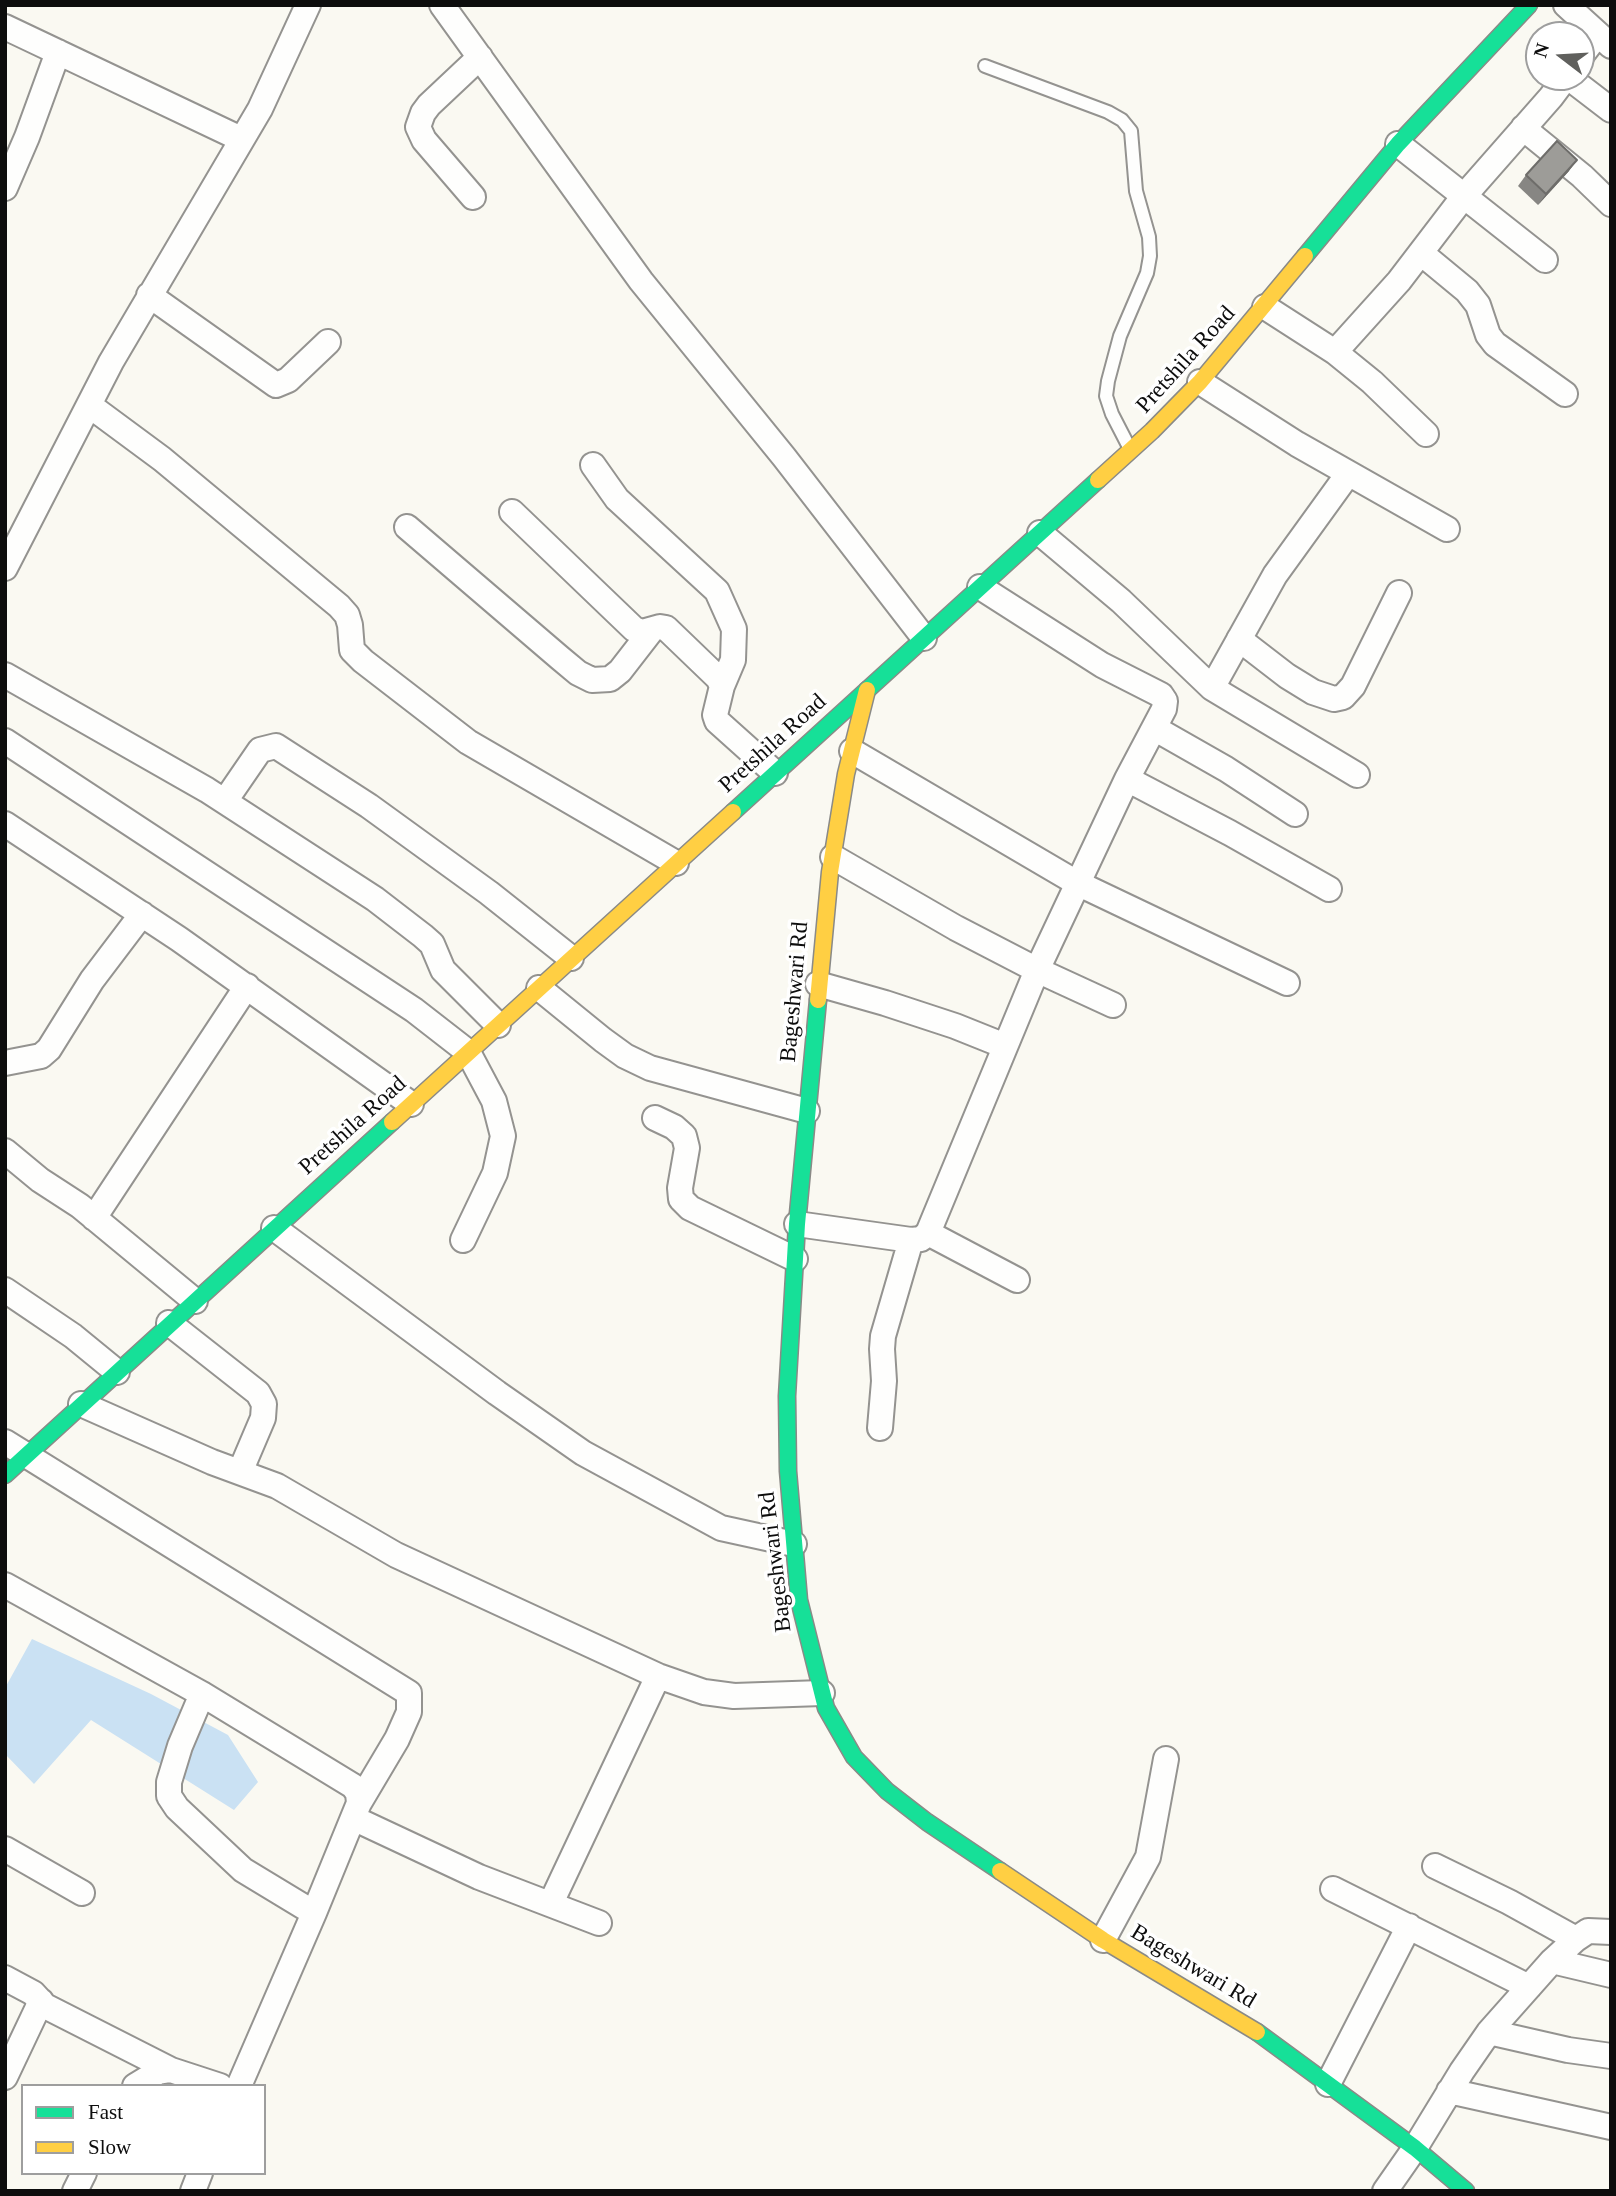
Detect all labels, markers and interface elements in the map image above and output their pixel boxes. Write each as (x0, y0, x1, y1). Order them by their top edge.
north arrow (1525, 21, 1595, 91)
text: N (1529, 41, 1553, 60)
street label: Pretshila Road (1131, 301, 1241, 419)
street label: Pretshila Road (714, 689, 832, 799)
street label: Bageshwari Rd (775, 920, 815, 1064)
street label: Pretshila Road (294, 1071, 412, 1181)
street label: Bageshwari Rd (754, 1490, 798, 1634)
street label: Bageshwari Rd (1125, 1919, 1261, 2015)
legend (21, 2084, 266, 2175)
text: Fast (88, 2100, 123, 2124)
text: Slow (88, 2135, 131, 2159)

